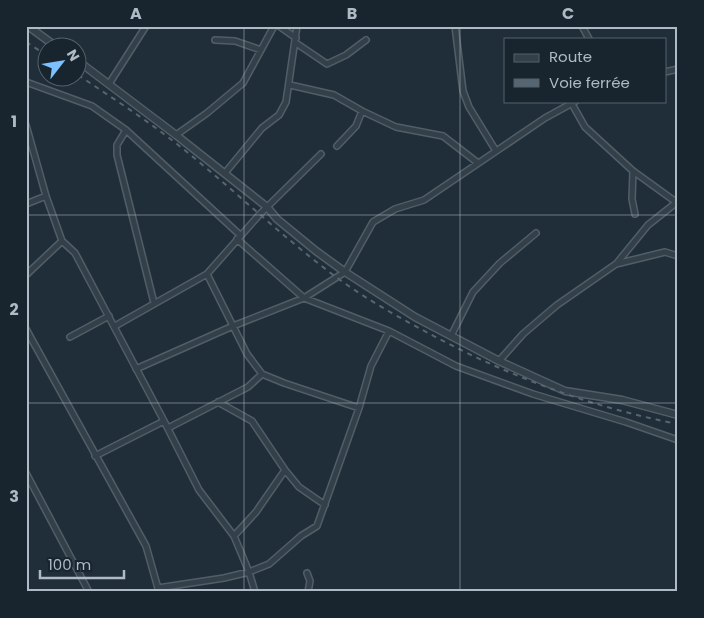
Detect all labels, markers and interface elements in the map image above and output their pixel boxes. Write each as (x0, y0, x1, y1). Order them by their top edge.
text: A (130, 2, 142, 25)
text: B (347, 2, 357, 25)
text: C (562, 2, 574, 25)
north arrow (38, 38, 88, 88)
legend (504, 38, 666, 102)
text: N (62, 46, 84, 65)
text: Route (549, 46, 592, 67)
text: Voie ferrée (549, 72, 630, 93)
text: 1 (11, 110, 17, 133)
text: 2 (9, 298, 19, 321)
text: 3 (9, 485, 19, 508)
scale bar (40, 548, 124, 580)
text: 100 m (48, 554, 91, 575)

